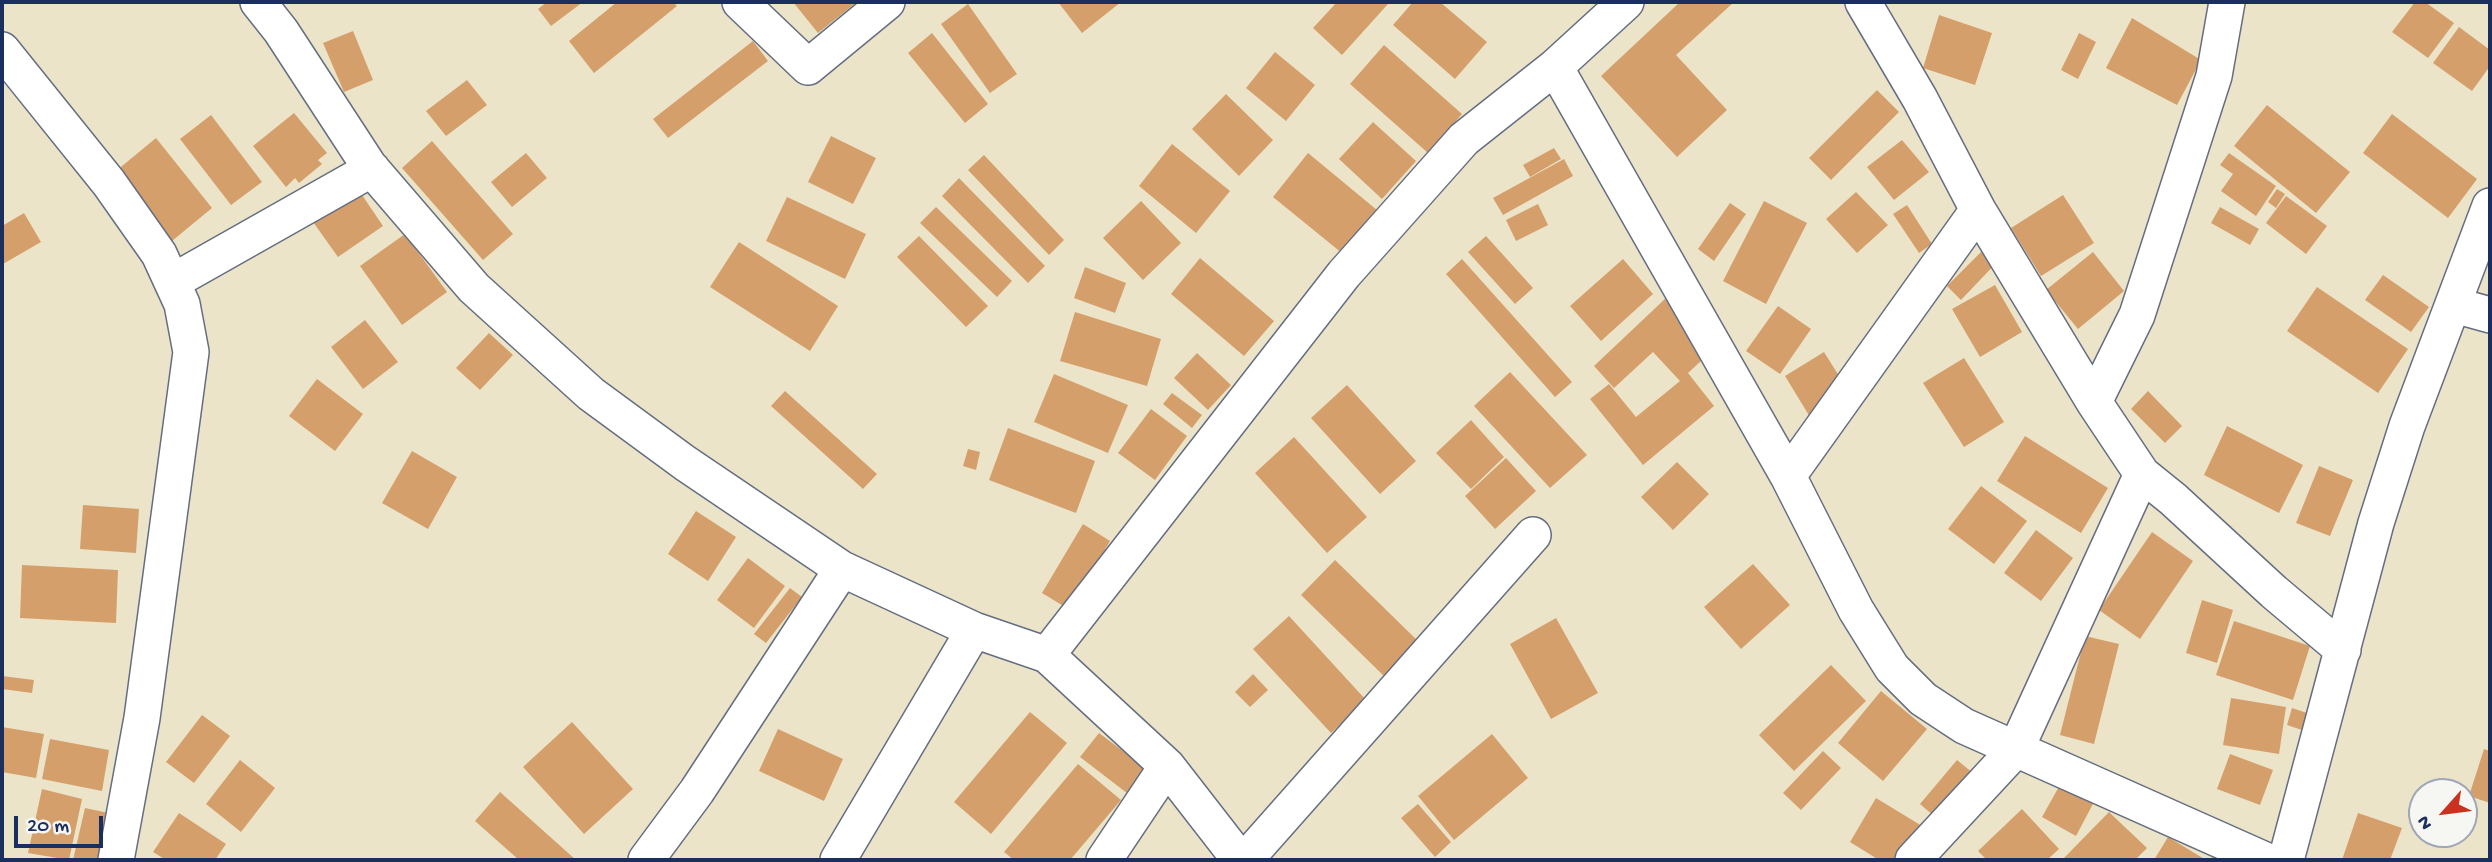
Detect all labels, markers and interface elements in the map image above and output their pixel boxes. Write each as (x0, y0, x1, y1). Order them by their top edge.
north arrow (2408, 778, 2478, 848)
scale bar (18, 802, 107, 846)
text: N (2413, 811, 2439, 833)
text: 20 m (27, 815, 69, 840)

